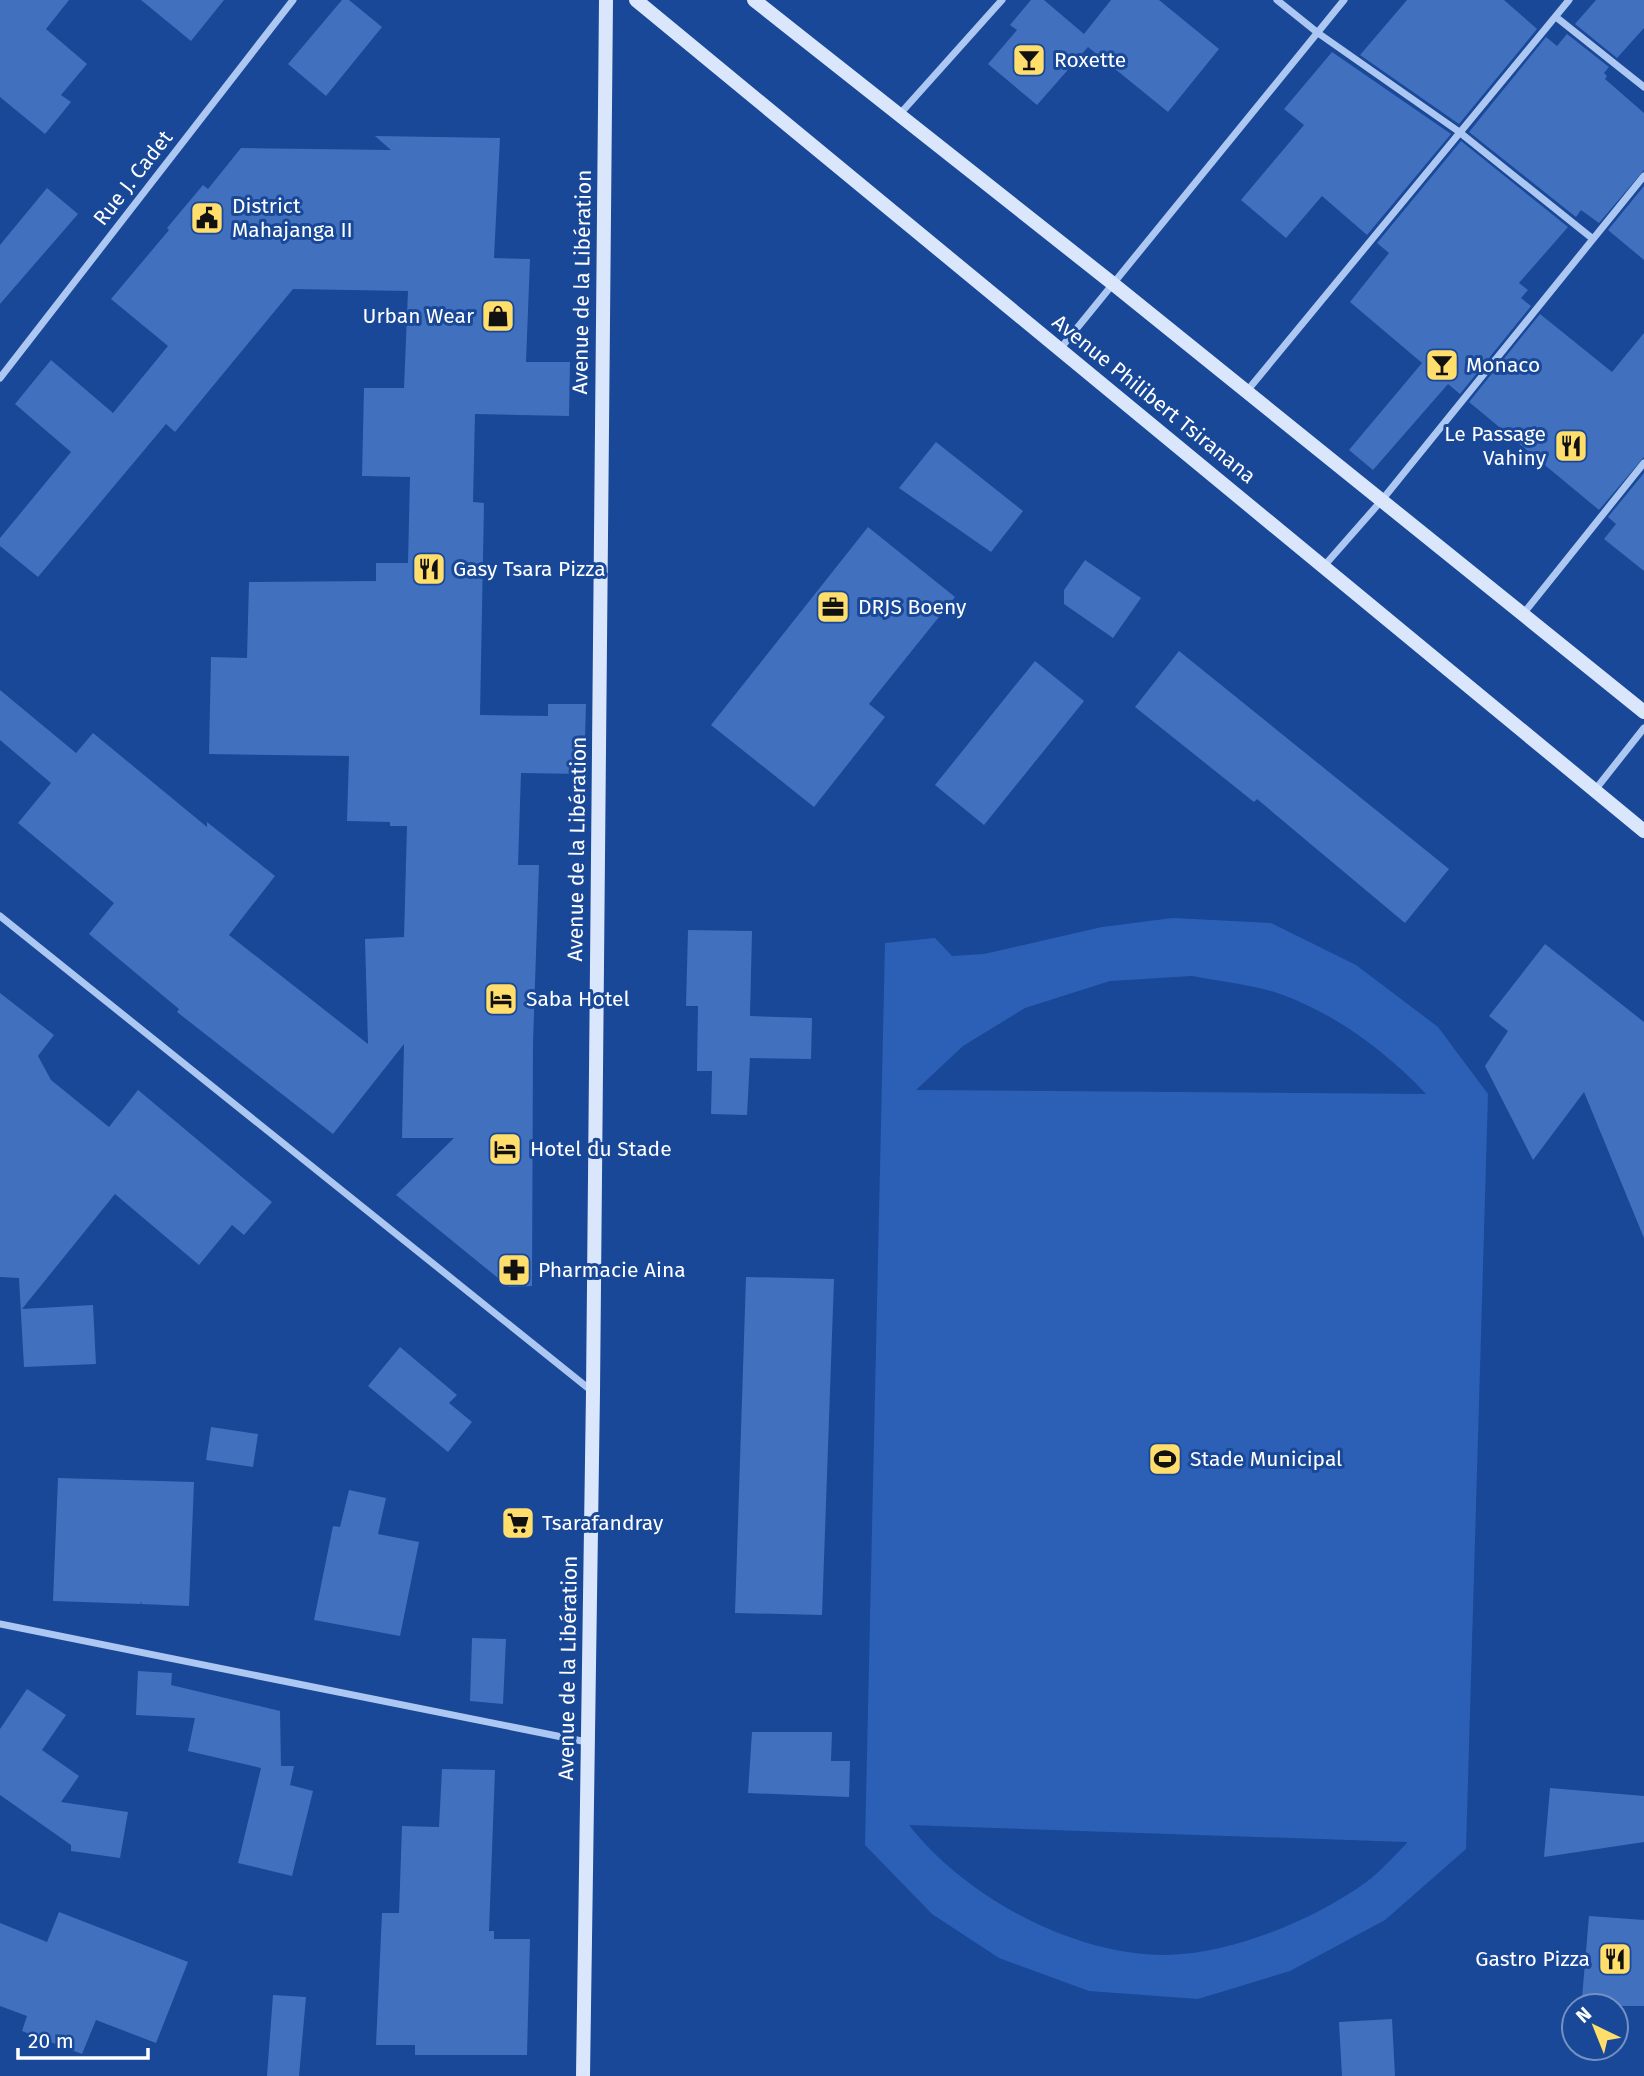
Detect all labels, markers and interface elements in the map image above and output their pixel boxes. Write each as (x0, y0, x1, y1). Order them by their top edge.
bar icon: Roxette (1010, 41, 1048, 79)
place label: Roxette (1054, 47, 1126, 73)
street label: Rue J. Cadet (88, 125, 178, 231)
street label: Avenue de la Libération (567, 169, 597, 395)
place label: District Mahajanga II (232, 193, 353, 243)
public building icon: District Mahajanga II (188, 199, 226, 237)
shop icon: Urban Wear (479, 297, 517, 335)
place label: Urban Wear (363, 303, 474, 329)
street label: Avenue Philibert Tsiranana (1047, 309, 1261, 489)
bar icon: Monaco (1423, 346, 1461, 384)
place label: Monaco (1466, 352, 1540, 378)
place label: Le Passage Vahiny (1444, 421, 1547, 471)
restaurant icon: Le Passage Vahiny (1552, 427, 1590, 465)
restaurant icon: Gasy Tsara Pizza (410, 550, 448, 588)
place label: Gasy Tsara Pizza (453, 556, 606, 582)
office icon: DRJS Boeny (814, 588, 852, 626)
place label: DRJS Boeny (858, 594, 967, 620)
street label: Avenue de la Libération (562, 736, 592, 962)
hotel icon: Saba Hotel (482, 980, 520, 1018)
place label: Saba Hotel (526, 986, 630, 1012)
hotel icon: Hotel du Stade (486, 1130, 524, 1168)
place label: Hotel du Stade (530, 1136, 672, 1162)
pharmacy icon: Pharmacie Aina (495, 1251, 533, 1289)
place label: Pharmacie Aina (538, 1257, 686, 1283)
sports icon: Stade Municipal (1146, 1440, 1184, 1478)
place label: Stade Municipal (1190, 1446, 1342, 1472)
supermarket icon: Tsarafandray (499, 1504, 537, 1542)
place label: Tsarafandray (542, 1510, 664, 1536)
street label: Avenue de la Libération (553, 1555, 583, 1781)
restaurant icon: Gastro Pizza (1596, 1940, 1634, 1978)
place label: Gastro Pizza (1475, 1946, 1590, 1972)
north arrow (1560, 1992, 1630, 2062)
text: N (1571, 2002, 1596, 2028)
scale bar (18, 2016, 147, 2060)
text: 20 m (28, 2028, 74, 2054)

